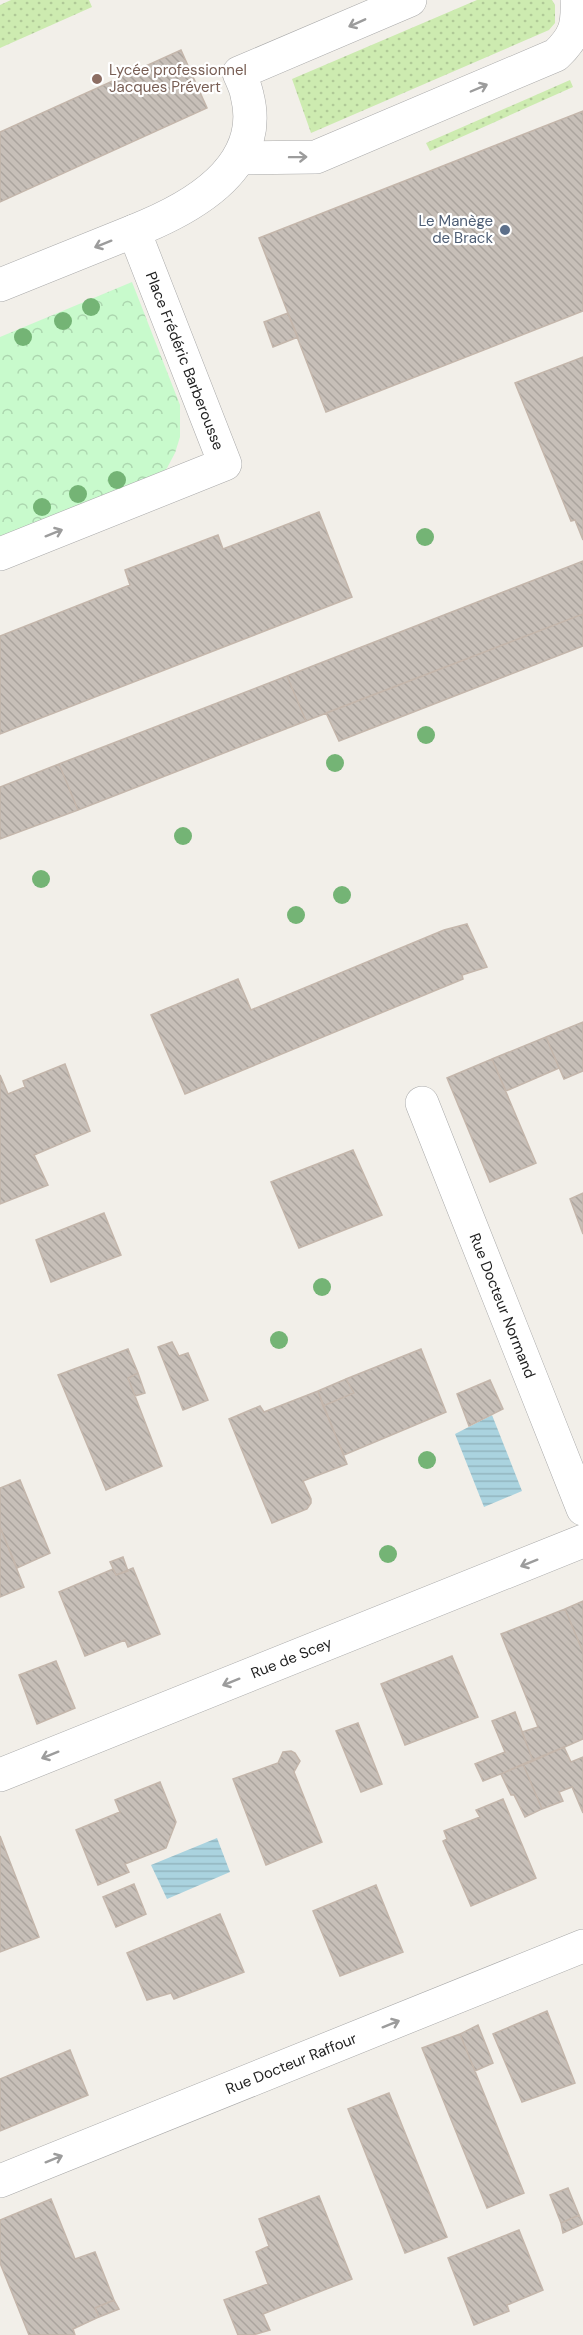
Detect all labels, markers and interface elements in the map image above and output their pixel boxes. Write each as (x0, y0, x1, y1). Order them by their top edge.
one-way arrow (348, 18, 366, 30)
place label: Lycée professionnel Jacques Prévert (109, 60, 247, 97)
marker: Lycée professionnel Jacques Prévert (90, 72, 104, 86)
one-way arrow (469, 82, 487, 93)
one-way arrow (287, 151, 307, 163)
place label: Le Manège de Brack (418, 211, 493, 248)
marker: Le Manège de Brack (498, 223, 512, 237)
one-way arrow (94, 239, 112, 250)
street label: Place Frédéric Barberousse (141, 269, 229, 453)
one-way arrow (45, 527, 63, 538)
street label: Rue Docteur Normand (465, 1230, 540, 1381)
one-way arrow (520, 1558, 538, 1569)
street label: Rue de Scey (248, 1633, 336, 1683)
one-way arrow (222, 1677, 240, 1688)
one-way arrow (41, 1750, 59, 1761)
one-way arrow (381, 2017, 400, 2028)
street label: Rue Docteur Raffour (223, 2028, 360, 2099)
one-way arrow (45, 2153, 63, 2164)

